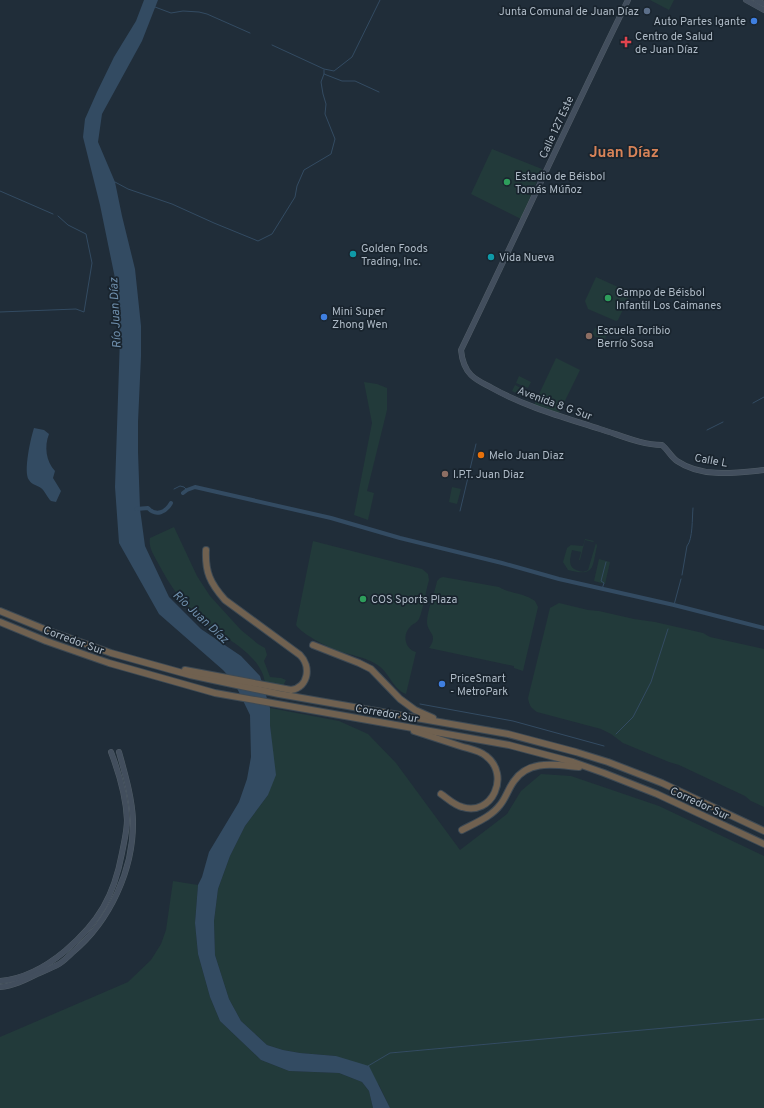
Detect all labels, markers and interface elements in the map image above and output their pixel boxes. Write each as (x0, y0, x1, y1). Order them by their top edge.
place label: Junta Comunal de Juan Díaz (499, 5, 639, 19)
marker: Junta Comunal de Juan Díaz (642, 6, 652, 16)
place label: Auto Partes Igante (654, 15, 746, 29)
marker: Auto Partes Igante (749, 16, 759, 26)
place label: Centro de Salud de Juan Díaz (635, 30, 713, 57)
marker: Centro de Salud de Juan Díaz (620, 36, 632, 48)
street label: Calle 127 Este (536, 94, 577, 161)
district label: Juan Díaz (589, 144, 659, 163)
place label: Estadio de Béisbol Tomás Múñoz (515, 170, 605, 197)
marker: Estadio de Béisbol Tomás Múñoz (502, 177, 512, 187)
place label: Golden Foods Trading, Inc. (361, 242, 428, 269)
marker: Golden Foods Trading, Inc. (348, 249, 358, 259)
place label: Vida Nueva (499, 251, 555, 265)
marker: Vida Nueva (486, 252, 496, 262)
water label: Río Juan Díaz (106, 276, 126, 349)
place label: Campo de Béisbol Infantil Los Caimanes (616, 286, 721, 313)
marker: Campo de Béisbol Infantil Los Caimanes (603, 293, 613, 303)
place label: Mini Super Zhong Wen (332, 305, 388, 332)
marker: Mini Super Zhong Wen (319, 312, 329, 322)
place label: Escuela Toribio Berrío Sosa (597, 324, 670, 351)
marker: Escuela Toribio Berrío Sosa (584, 331, 594, 341)
street label: Avenida 8 G Sur (515, 384, 595, 424)
place label: Melo Juan Diaz (489, 449, 564, 463)
marker: Melo Juan Diaz (476, 450, 486, 460)
street label: Calle L (693, 451, 728, 471)
place label: I.P.T. Juan Diaz (453, 468, 524, 482)
marker: I.P.T. Juan Diaz (440, 469, 450, 479)
water label: Río Juan Díaz (169, 588, 233, 649)
place label: COS Sports Plaza (371, 593, 458, 607)
marker: COS Sports Plaza (358, 594, 368, 604)
street label: Corredor Sur (41, 623, 107, 659)
place label: PriceSmart - MetroPark (450, 672, 508, 699)
marker: PriceSmart - MetroPark (437, 679, 447, 689)
street label: Corredor Sur (354, 702, 420, 727)
street label: Corredor Sur (668, 784, 732, 824)

